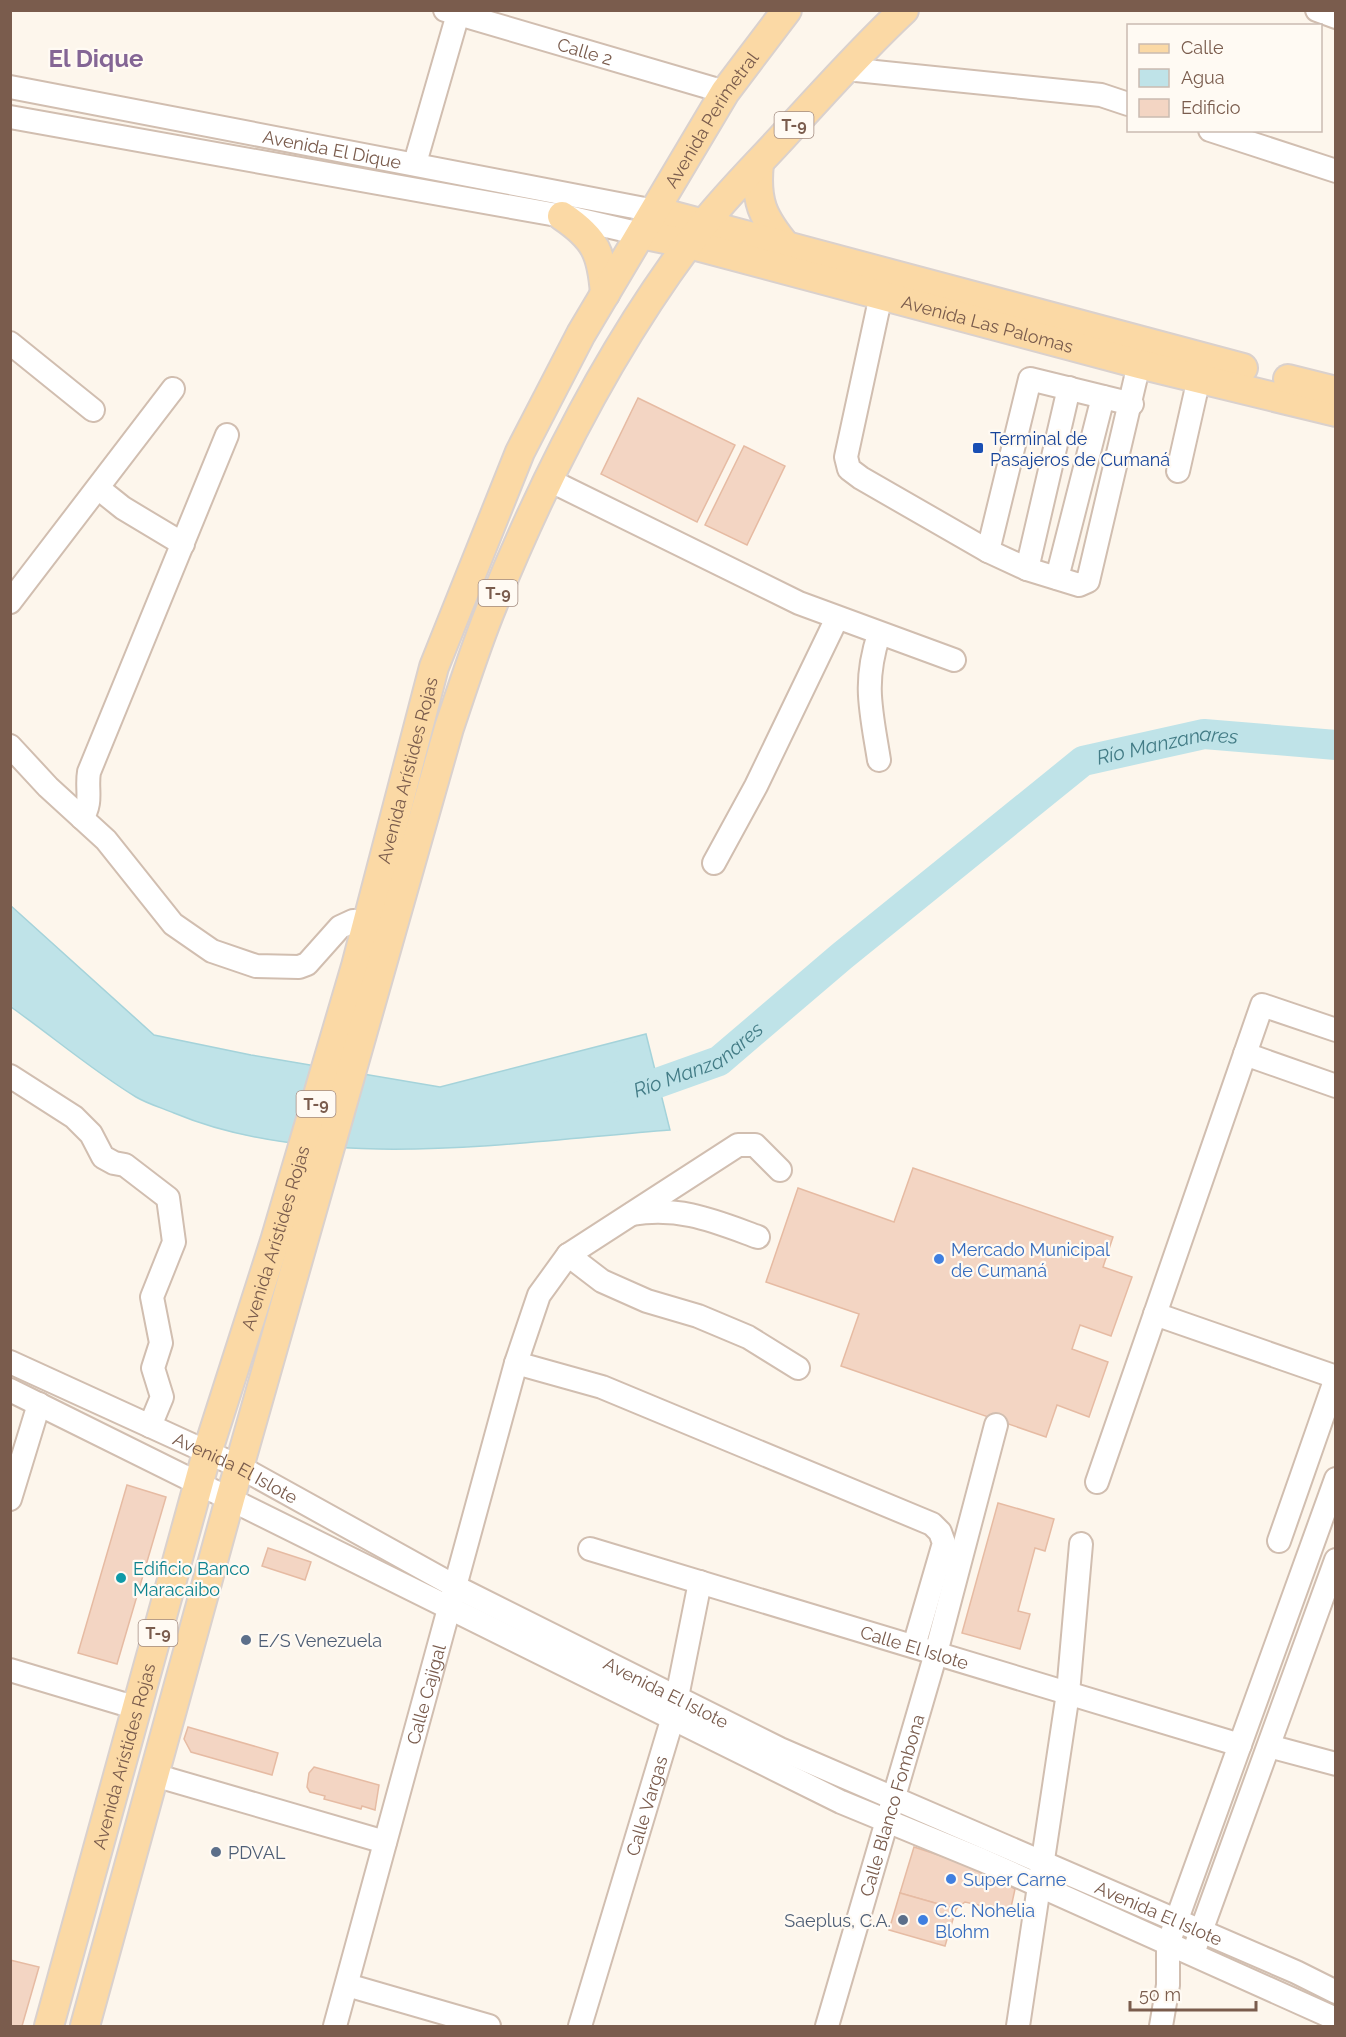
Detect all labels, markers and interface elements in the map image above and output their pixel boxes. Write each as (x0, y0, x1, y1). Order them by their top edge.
legend (1127, 24, 1322, 132)
street label: Calle 2 (555, 33, 615, 69)
text: Calle (1181, 37, 1224, 58)
district label: El Dique (49, 44, 143, 73)
street label: Avenida Perimetral (660, 47, 762, 191)
text: Agua (1181, 67, 1225, 88)
text: Edificio (1181, 97, 1241, 118)
road number: T-9 (774, 112, 814, 138)
street label: Avenida El Dique (261, 125, 404, 173)
street label: Avenida Las Palomas (899, 291, 1076, 357)
place label: Terminal de Pasajeros de Cumaná (990, 428, 1170, 470)
marker: Terminal de Pasajeros de Cumaná (971, 441, 985, 455)
road number: T-9 (478, 580, 518, 606)
street label: Avenida Arístides Rojas (373, 674, 442, 866)
water label: Río Manzanares (1094, 722, 1240, 770)
water label: Río Manzanares (630, 1016, 768, 1103)
road number: T-9 (296, 1091, 336, 1117)
street label: Avenida Arístides Rojas (237, 1143, 313, 1333)
place label: Mercado Municipal de Cumaná (951, 1239, 1110, 1281)
marker: Mercado Municipal de Cumaná (932, 1252, 946, 1266)
street label: Avenida El Islote (170, 1428, 302, 1508)
place label: Edificio Banco Maracaibo (133, 1558, 250, 1600)
marker: Edificio Banco Maracaibo (114, 1571, 128, 1585)
road number: T-9 (138, 1620, 178, 1646)
street label: Calle El Islote (858, 1621, 972, 1673)
place label: E/S Venezuela (258, 1630, 382, 1651)
marker: E/S Venezuela (239, 1633, 253, 1647)
street label: Calle Cajigal (402, 1642, 449, 1747)
street label: Avenida El Islote (601, 1652, 732, 1732)
street label: Avenida Arístides Rojas (88, 1661, 159, 1851)
street label: Calle Blanco Fombona (855, 1712, 928, 1899)
street label: Calle Vargas (621, 1753, 671, 1858)
place label: PDVAL (228, 1842, 286, 1863)
marker: PDVAL (209, 1845, 223, 1859)
place label: Super Carne (963, 1869, 1067, 1890)
marker: Super Carne (944, 1872, 958, 1886)
street label: Avenida El Islote (1092, 1876, 1226, 1950)
place label: C.C. Nohelia Blohm (935, 1900, 1035, 1942)
place label: Saeplus, C.A. (784, 1910, 891, 1931)
marker: Saeplus, C.A. (896, 1913, 910, 1927)
marker: C.C. Nohelia Blohm (916, 1913, 930, 1927)
scale bar (1130, 1974, 1256, 2012)
text: 50 m (1139, 1984, 1181, 2005)

